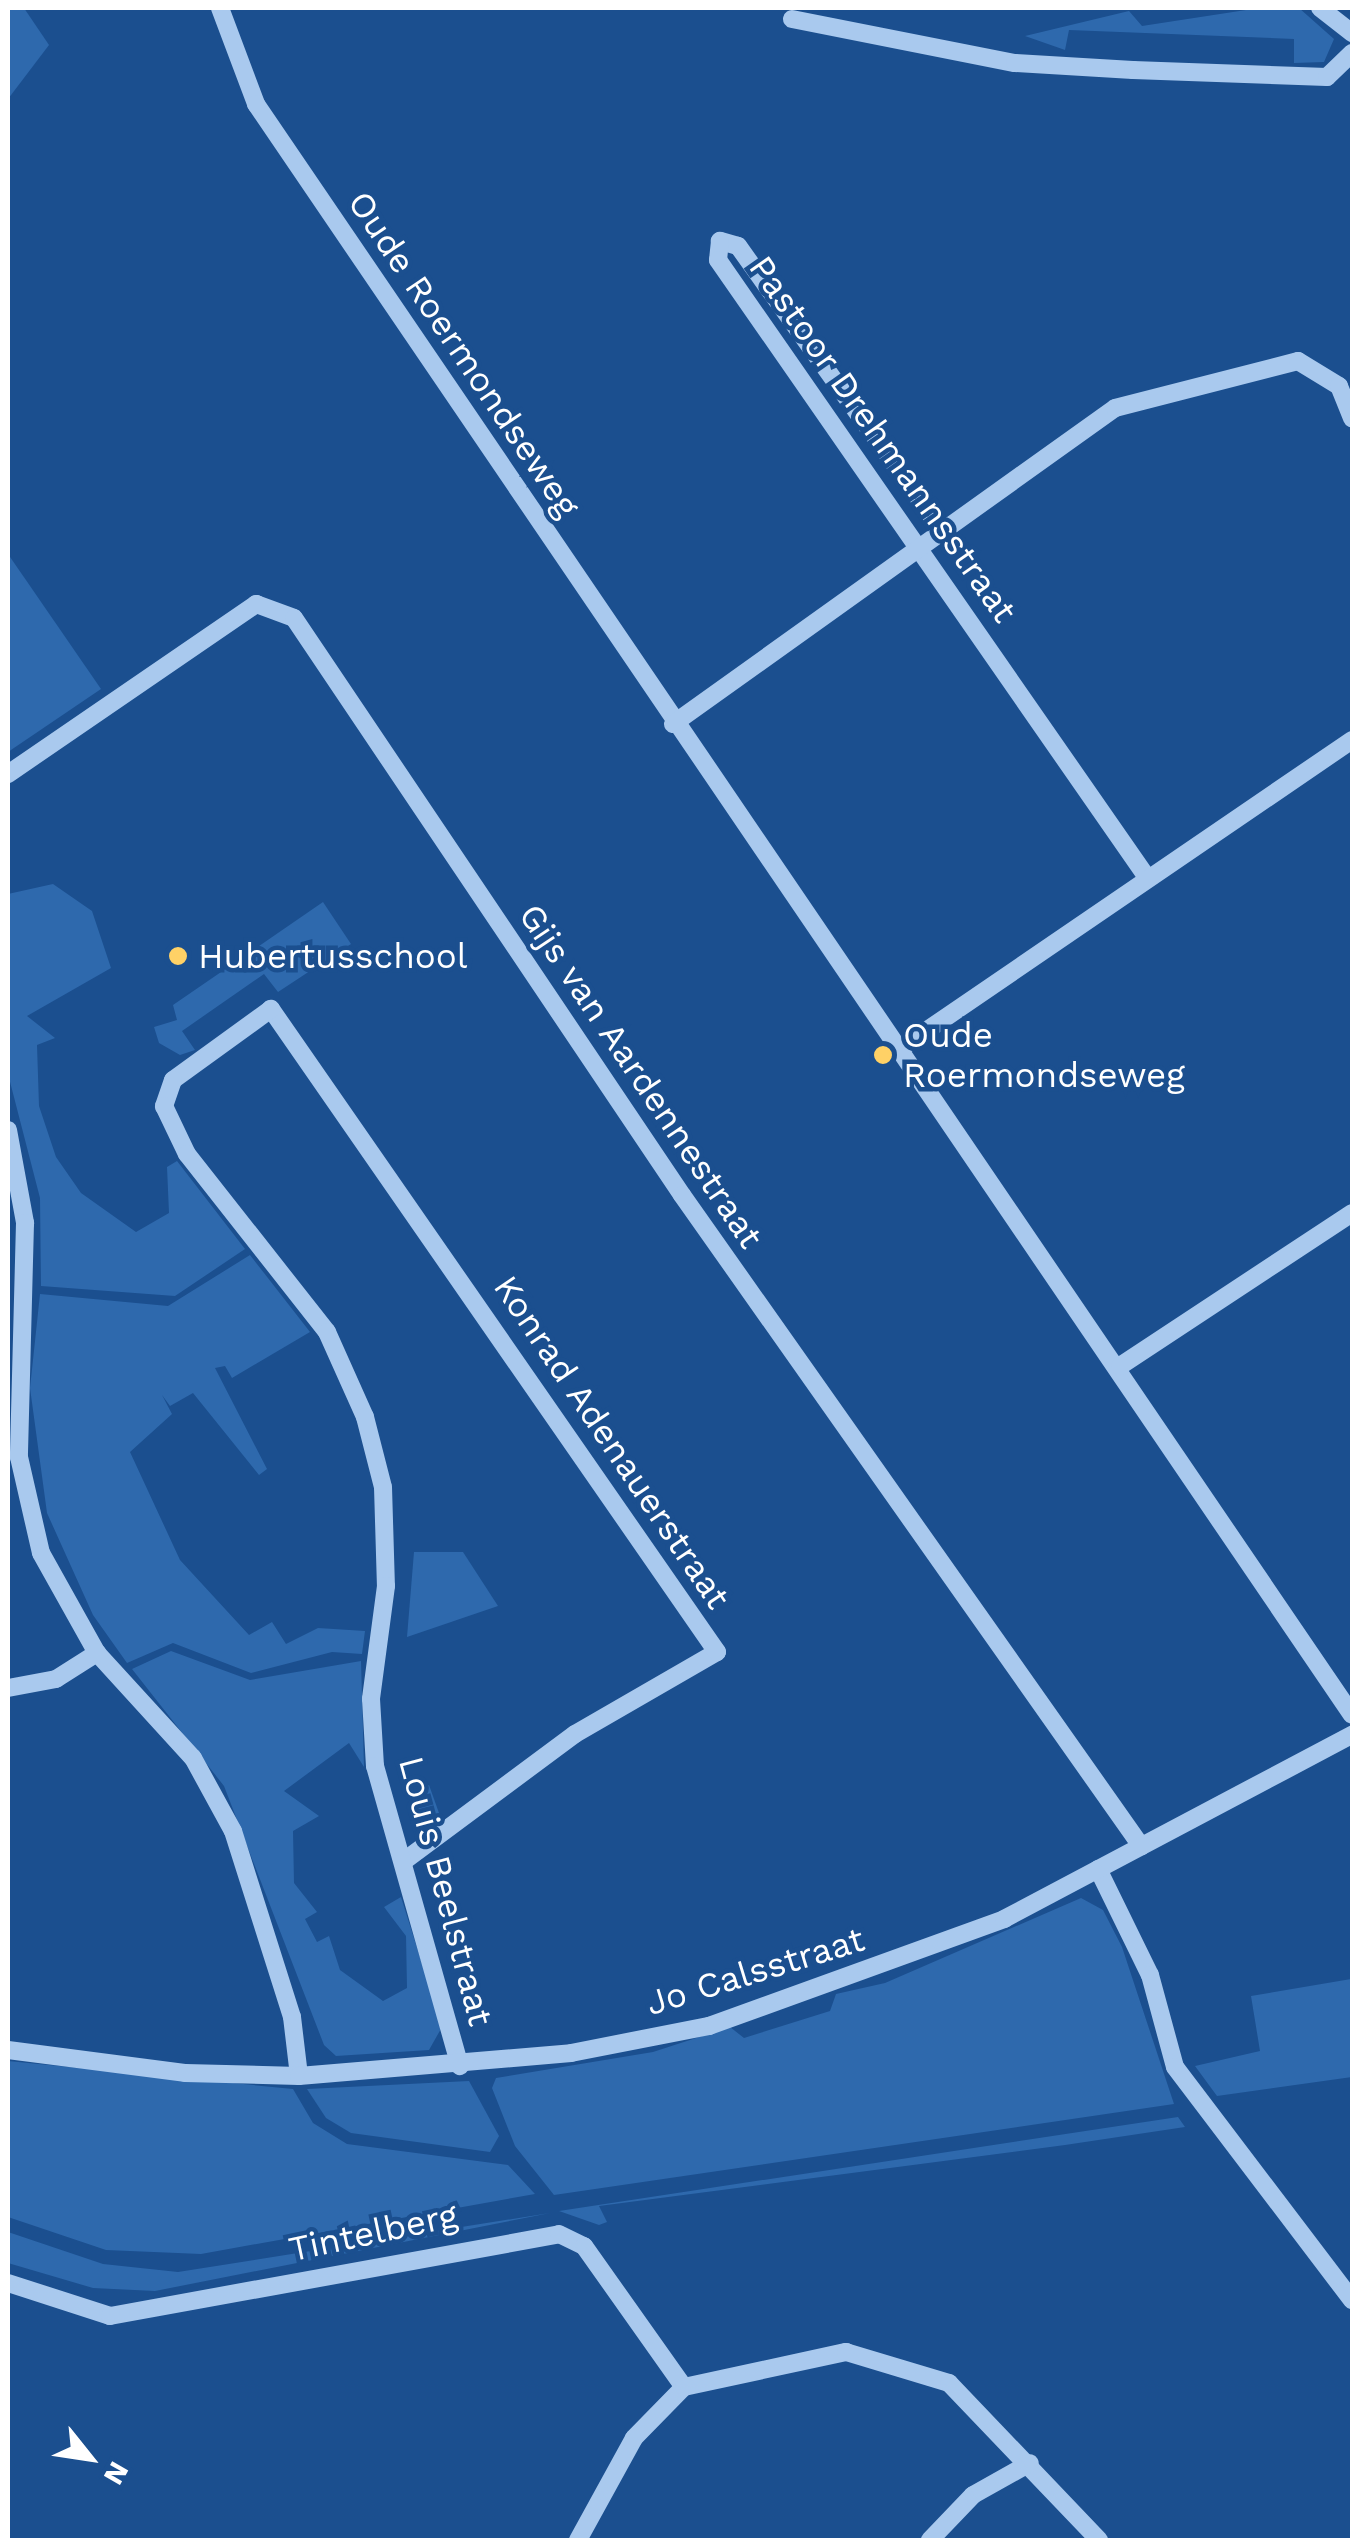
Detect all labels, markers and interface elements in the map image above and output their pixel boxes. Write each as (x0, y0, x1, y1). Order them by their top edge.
street label: Oude Roermondseweg (339, 183, 589, 525)
street label: Pastoor Drehmannsstraat (740, 247, 1026, 631)
street label: Gijs van Aardennestraat (509, 895, 773, 1257)
place label: Hubertusschool (198, 935, 467, 977)
marker: Hubertusschool (167, 945, 189, 967)
place label: Oude Roermondseweg (903, 1014, 1185, 1096)
marker: Oude Roermondseweg (872, 1044, 894, 1066)
street label: Konrad Adenauerstraat (484, 1267, 740, 1617)
street label: Louis Beelstraat (390, 1752, 502, 2030)
street label: Jo Calsstraat (641, 1918, 869, 2024)
street label: Tintelberg (285, 2194, 461, 2270)
north arrow (40, 2408, 140, 2508)
text: N (97, 2456, 136, 2490)

